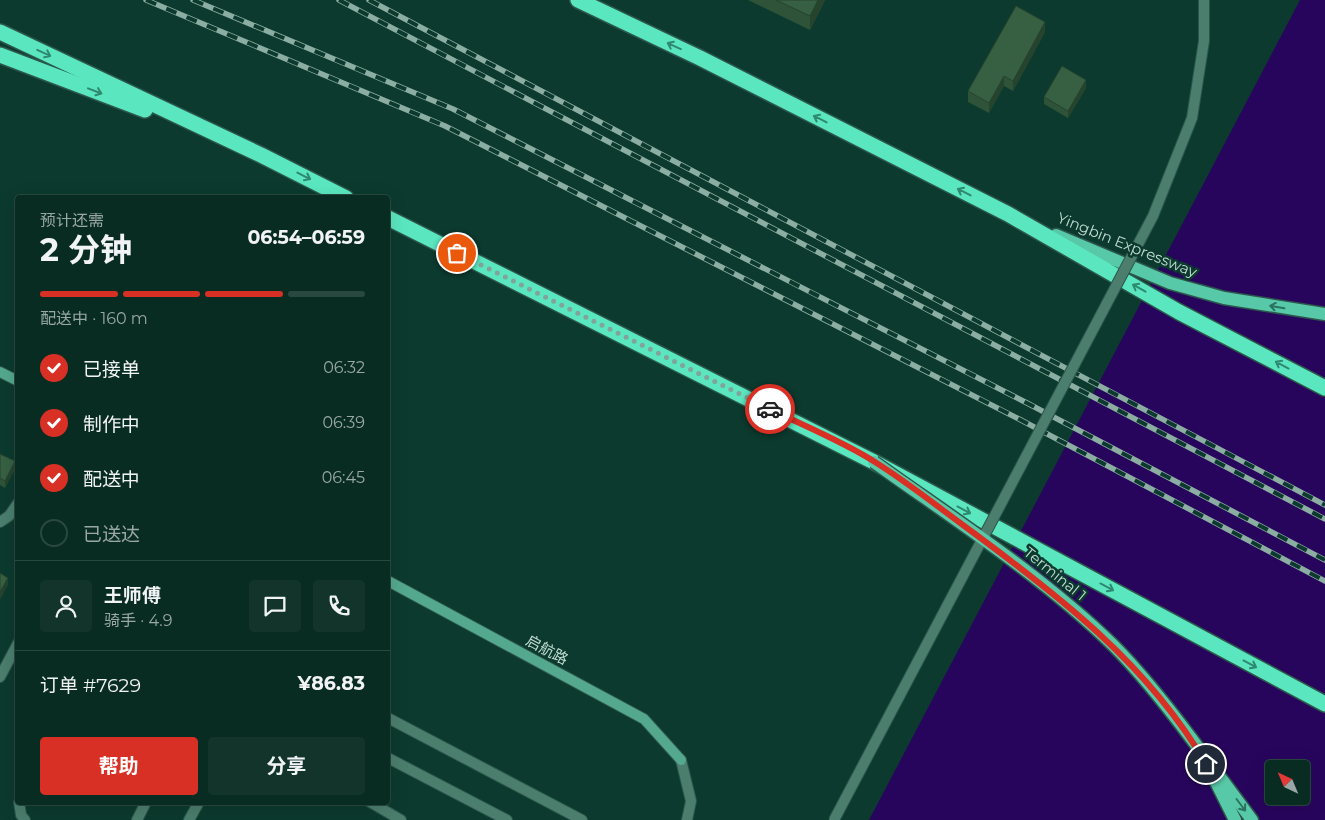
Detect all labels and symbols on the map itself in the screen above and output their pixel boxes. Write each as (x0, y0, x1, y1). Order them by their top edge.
one-way arrow (667, 41, 682, 50)
one-way arrow (36, 49, 51, 58)
one-way arrow (86, 87, 102, 96)
one-way arrow (812, 114, 827, 124)
one-way arrow (296, 171, 311, 181)
one-way arrow (957, 187, 972, 197)
street label: Yingbin Expressway (1055, 208, 1201, 282)
pin (436, 232, 478, 274)
one-way arrow (1132, 283, 1146, 293)
one-way arrow (1269, 302, 1285, 312)
one-way arrow (1275, 360, 1290, 370)
courier (745, 384, 795, 434)
one-way arrow (956, 505, 970, 515)
street label: Terminal 1 (1020, 543, 1090, 605)
one-way arrow (1099, 582, 1113, 592)
street label: 启航路 (523, 631, 572, 669)
one-way arrow (1242, 659, 1257, 669)
pin (1185, 743, 1227, 785)
north arrow (1265, 760, 1310, 805)
one-way arrow (1236, 798, 1247, 811)

